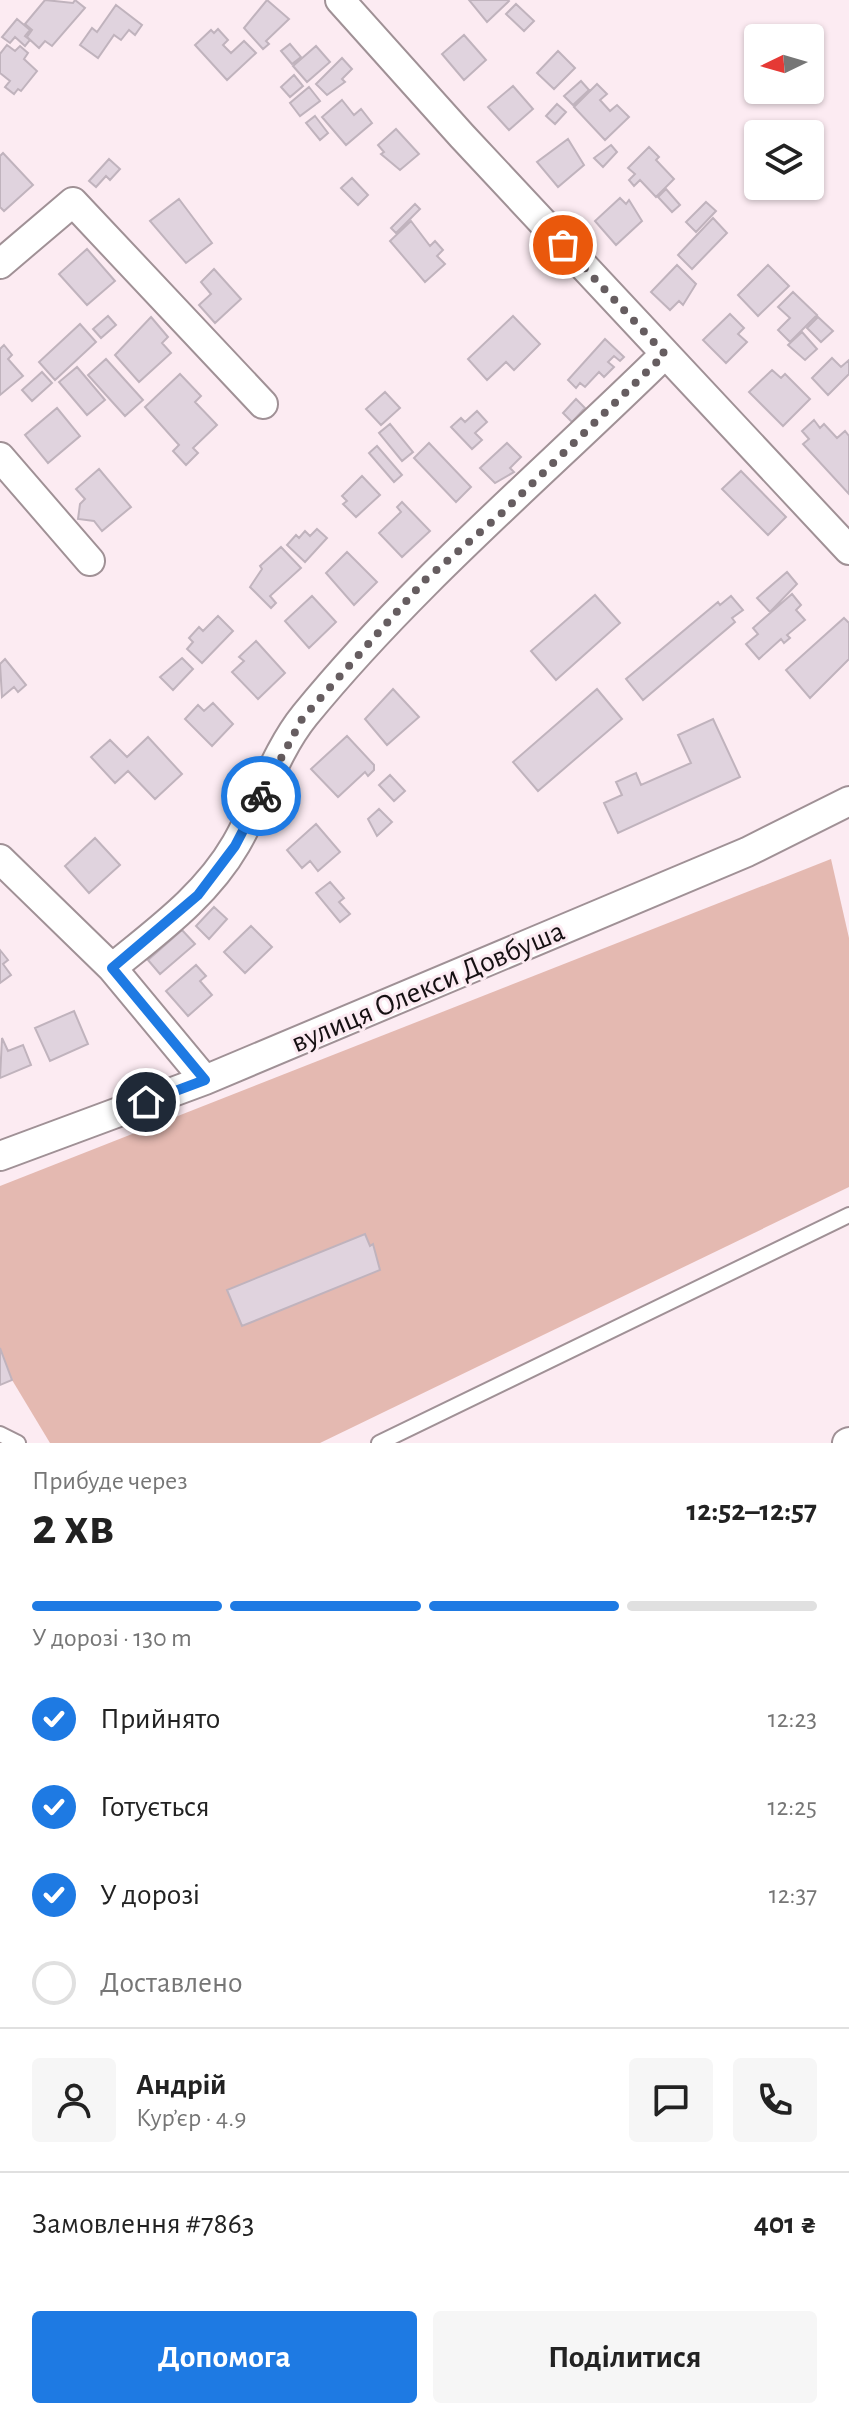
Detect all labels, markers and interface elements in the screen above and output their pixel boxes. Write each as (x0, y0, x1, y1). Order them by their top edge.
north arrow (744, 24, 824, 104)
map controls (744, 24, 824, 200)
button: layers (744, 120, 824, 200)
pin (529, 211, 597, 279)
icon: bag (541, 223, 585, 267)
courier (221, 756, 301, 836)
icon: bike (239, 774, 283, 818)
street label: вулиця Олекси Довбуша (287, 916, 569, 1058)
pin (112, 1068, 180, 1136)
icon: home (124, 1080, 168, 1124)
text: Прибуде через (32, 1468, 188, 1494)
text: 12:52–12:57 (687, 1496, 817, 1526)
text: 2 хв (32, 1501, 114, 1553)
text: У дорозі · 130 m (32, 1625, 192, 1651)
icon: check (32, 1697, 76, 1741)
text: Прийнято (100, 1704, 220, 1734)
text: 12:23 (768, 1706, 817, 1732)
icon: check (32, 1785, 76, 1829)
text: Готується (100, 1792, 210, 1822)
text: 12:25 (768, 1794, 817, 1820)
icon: check (32, 1873, 76, 1917)
text: У дорозі (100, 1880, 200, 1910)
text: 12:37 (769, 1882, 817, 1908)
text: Доставлено (100, 1968, 243, 1998)
button: person (32, 2058, 116, 2142)
button: chat (629, 2058, 713, 2142)
button: phone (733, 2058, 817, 2142)
text: Андрій (136, 2070, 227, 2100)
text: Кур’єр · 4.9 (136, 2105, 246, 2131)
text: Замовлення #7863 (32, 2209, 254, 2239)
text: 401 ₴ (754, 2209, 817, 2239)
button: Допомога (32, 2311, 417, 2403)
button: Поділитися (433, 2311, 817, 2403)

